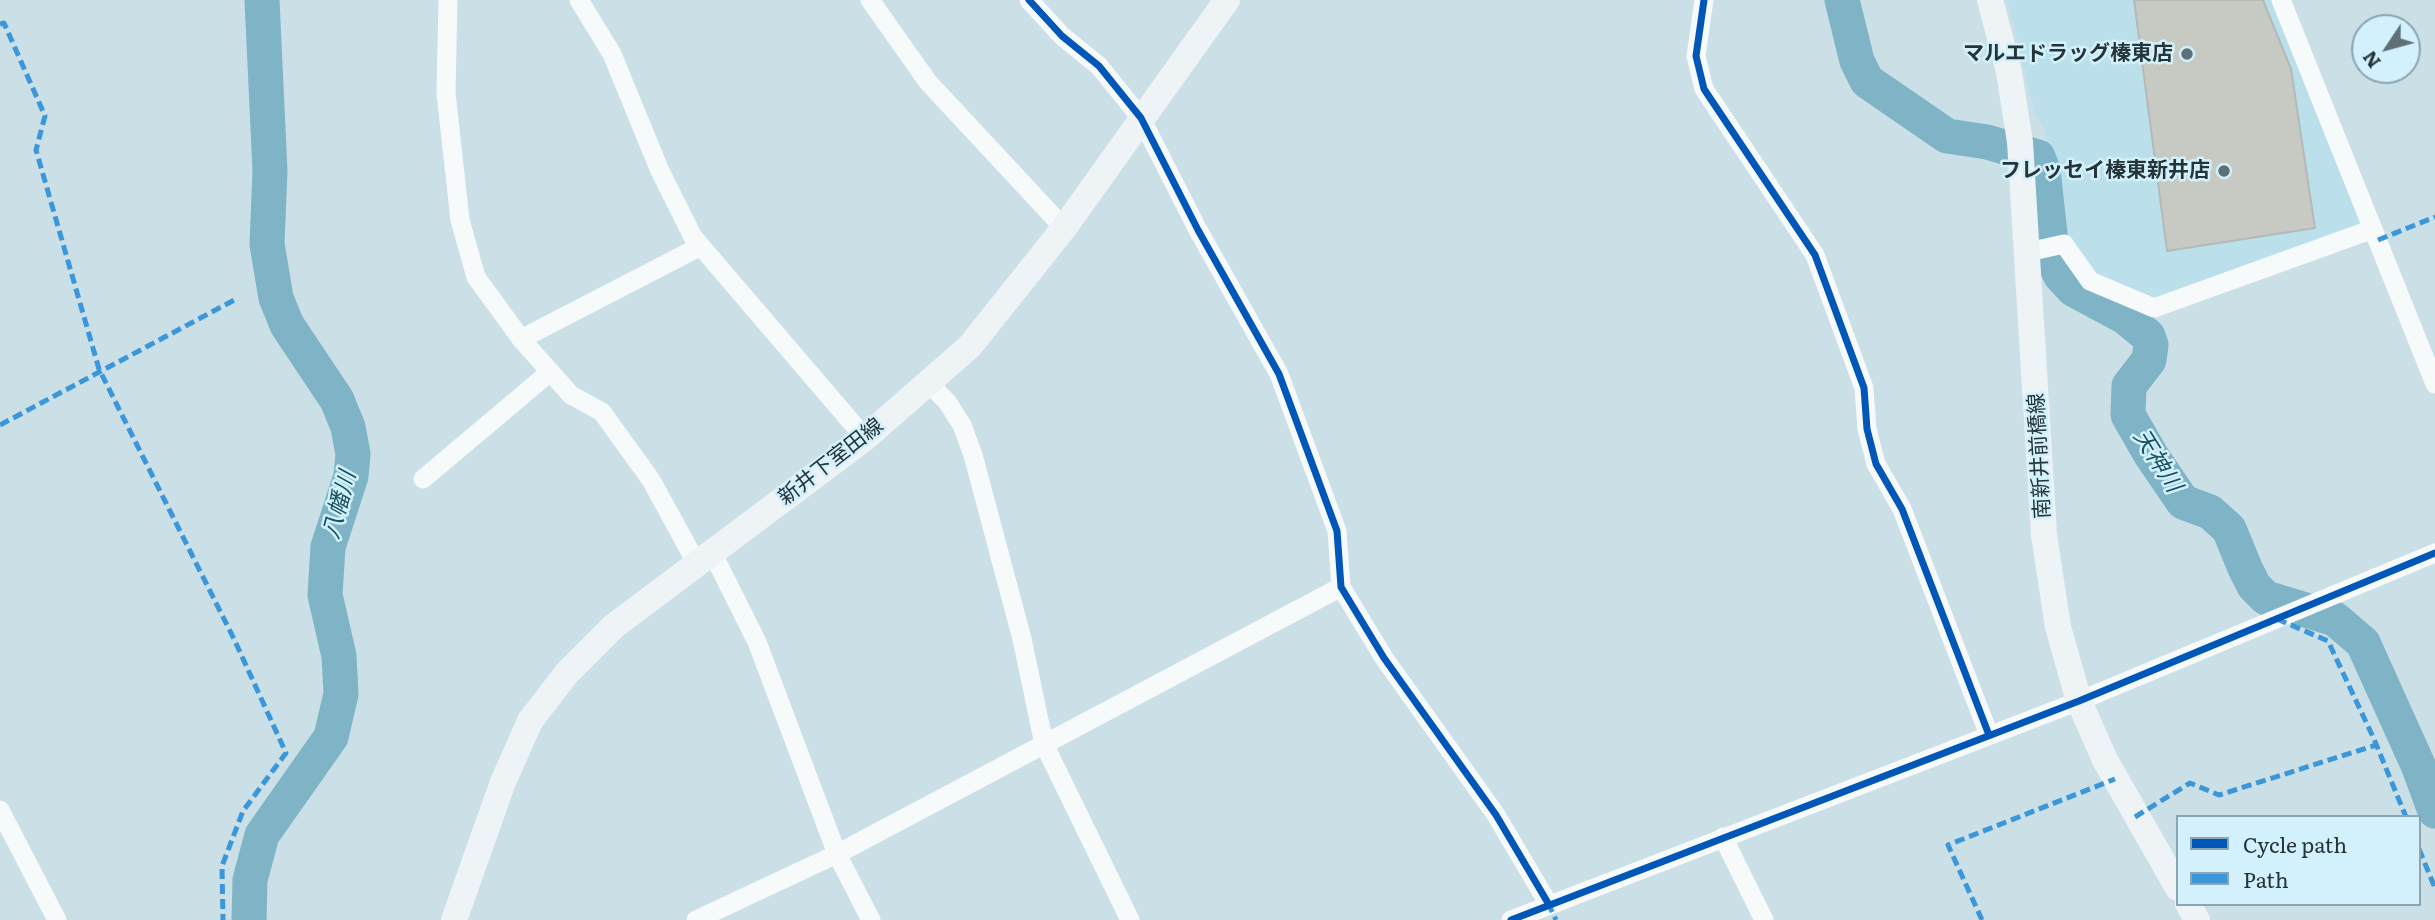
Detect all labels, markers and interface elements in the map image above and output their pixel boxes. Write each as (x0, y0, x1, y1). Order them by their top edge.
north arrow (2351, 14, 2421, 84)
place label: マルエドラッグ榛東店 (1963, 41, 2173, 67)
text: N (2355, 45, 2387, 75)
marker: マルエドラッグ榛東店 (2179, 46, 2195, 62)
place label: フレッセイ榛東新井店 (2000, 158, 2210, 184)
marker: フレッセイ榛東新井店 (2216, 163, 2232, 179)
street label: 南新井前橋線 (2024, 392, 2056, 520)
street label: 新井下室田線 (774, 413, 888, 511)
water label: 天神川 (2127, 424, 2187, 498)
water label: 八幡川 (318, 468, 362, 542)
legend (2176, 815, 2421, 906)
text: Cycle path (2243, 828, 2347, 859)
text: Path (2243, 863, 2289, 894)

